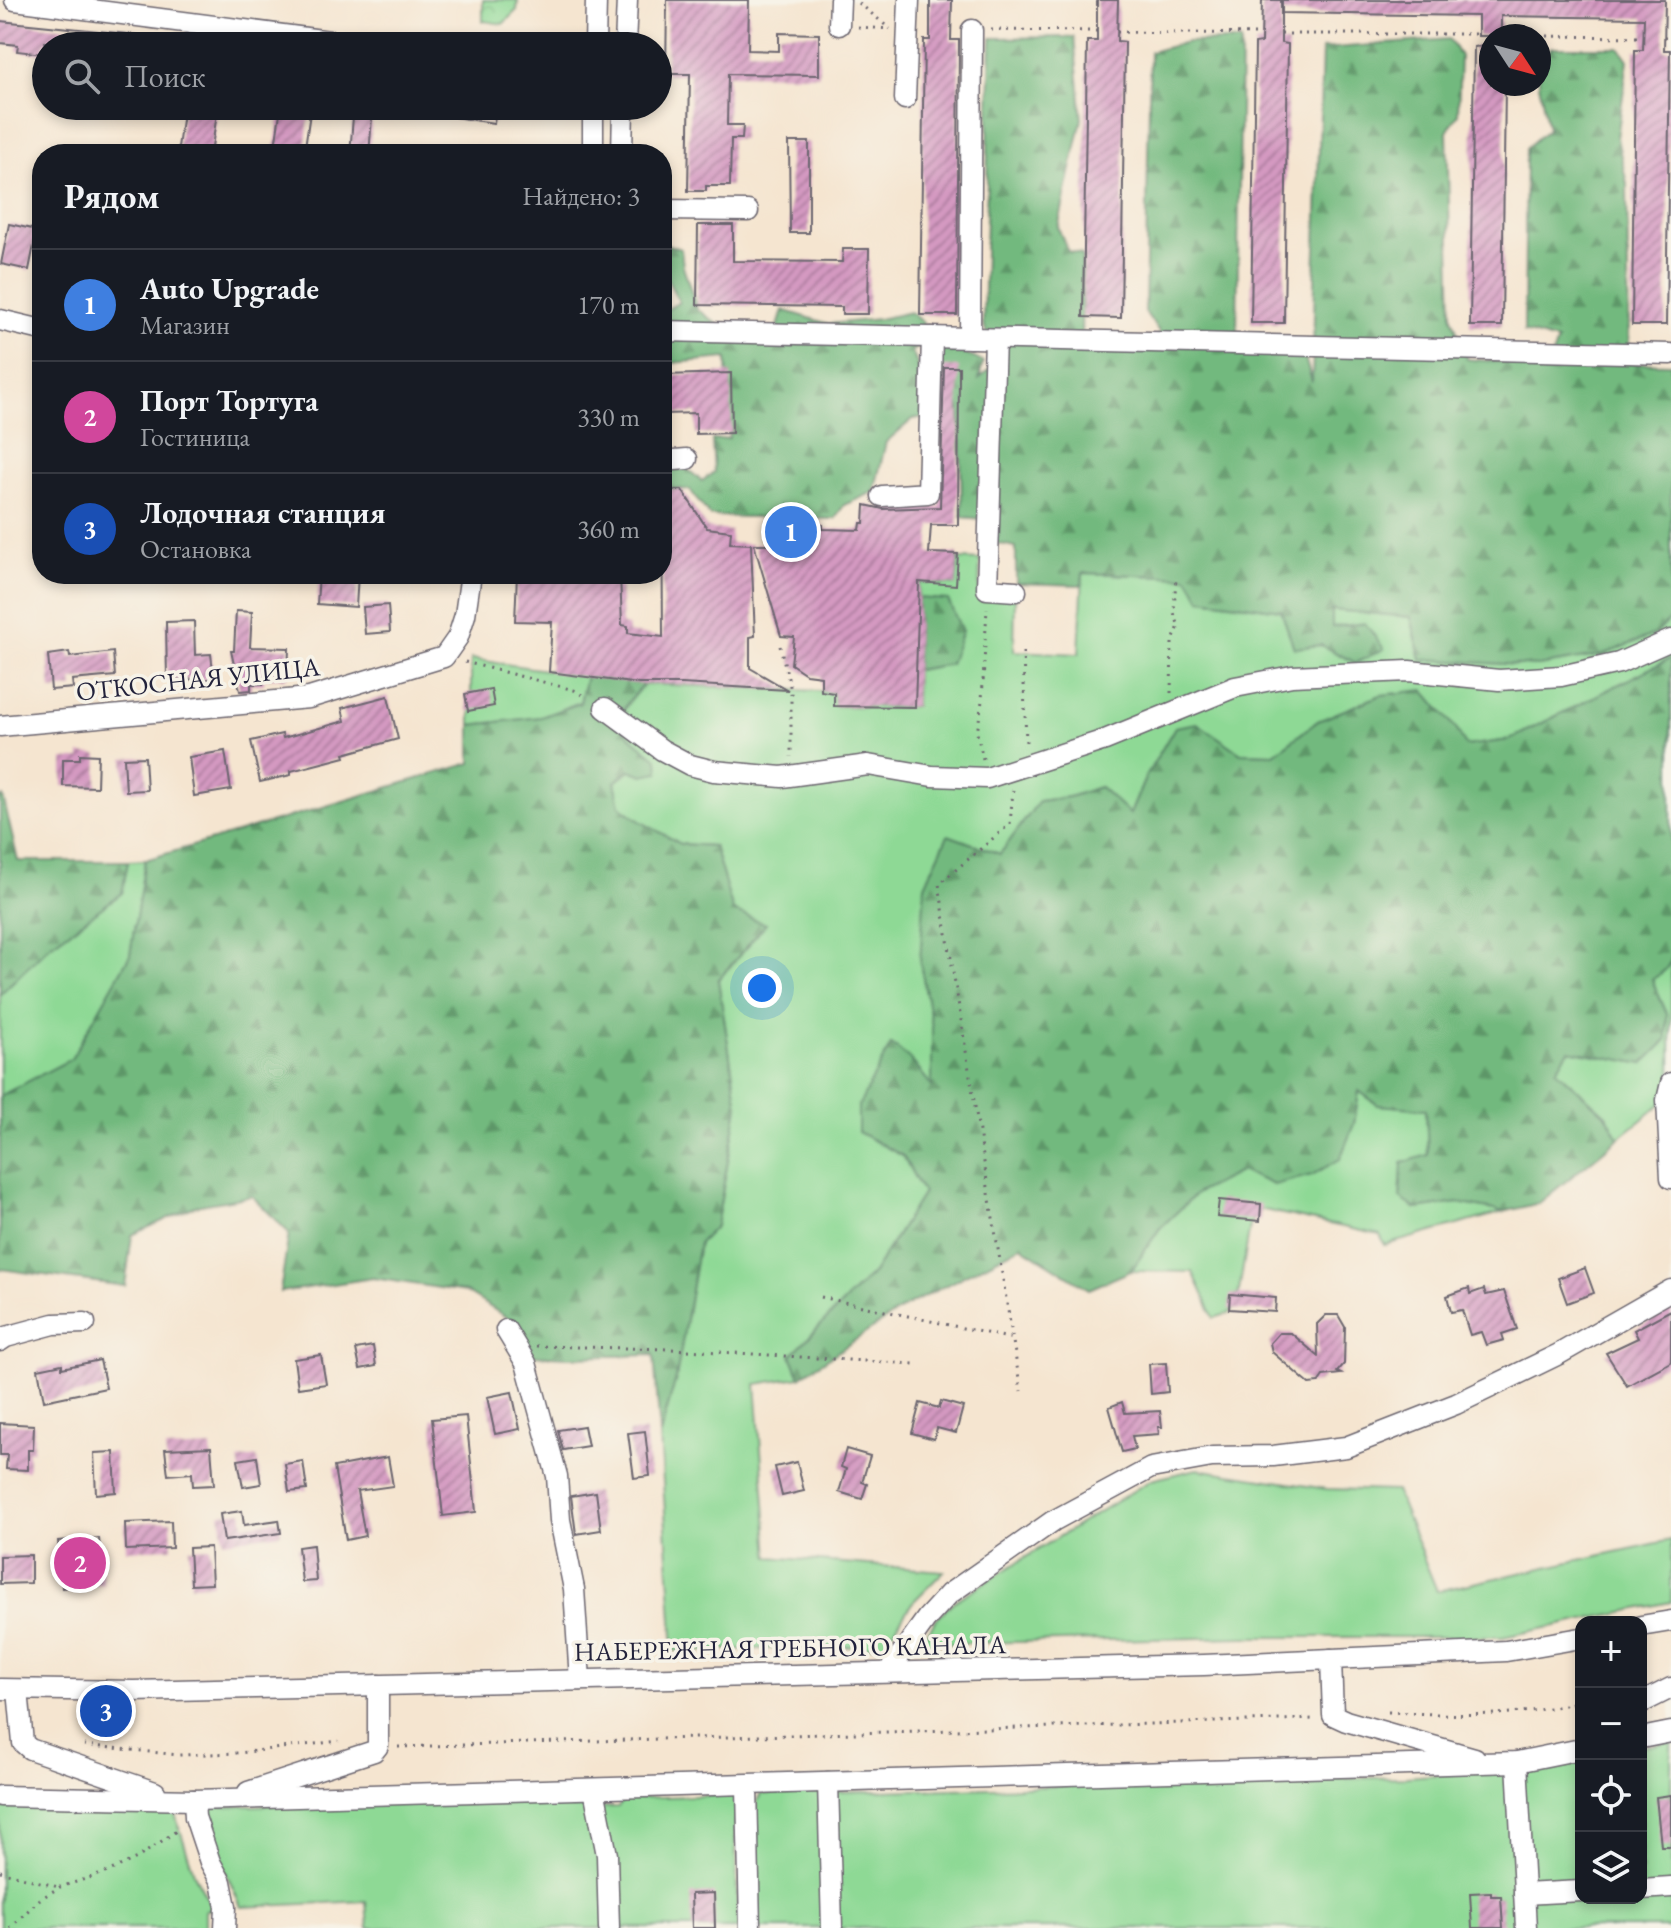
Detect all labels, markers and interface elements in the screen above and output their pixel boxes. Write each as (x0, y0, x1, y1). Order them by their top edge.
north arrow (1479, 24, 1551, 96)
search box (32, 32, 672, 120)
icon: search (60, 54, 104, 98)
text: Поиск (124, 57, 206, 96)
text: Рядом (64, 174, 159, 218)
text: Найдено: 3 (522, 179, 640, 213)
text: Auto Upgrade (140, 269, 319, 308)
text: 1 (83, 288, 97, 322)
text: 170 m (577, 288, 640, 322)
text: Магазин (140, 308, 230, 342)
text: Порт Тортуга (140, 381, 318, 420)
text: 2 (83, 400, 97, 434)
text: 330 m (577, 400, 640, 434)
text: Гостиница (140, 420, 250, 454)
text: Лодочная станция (140, 493, 385, 532)
pin: 1 (765, 502, 817, 562)
text: 3 (83, 512, 97, 546)
text: 360 m (577, 512, 640, 546)
text: Остановка (140, 532, 251, 566)
street label: ОТКОСНАЯ УЛИЦА (74, 649, 323, 709)
your location (742, 968, 782, 1008)
pin: 2 (54, 1533, 106, 1593)
map controls (1575, 1616, 1647, 1904)
button: + (1575, 1616, 1647, 1688)
street label: НАБЕРЕЖНАЯ ГРЕБНОГО КАНАЛА (573, 1627, 1008, 1669)
pin: 3 (80, 1681, 132, 1741)
button: − (1575, 1688, 1647, 1760)
button: locate (1575, 1760, 1647, 1832)
button: layers (1575, 1832, 1647, 1904)

